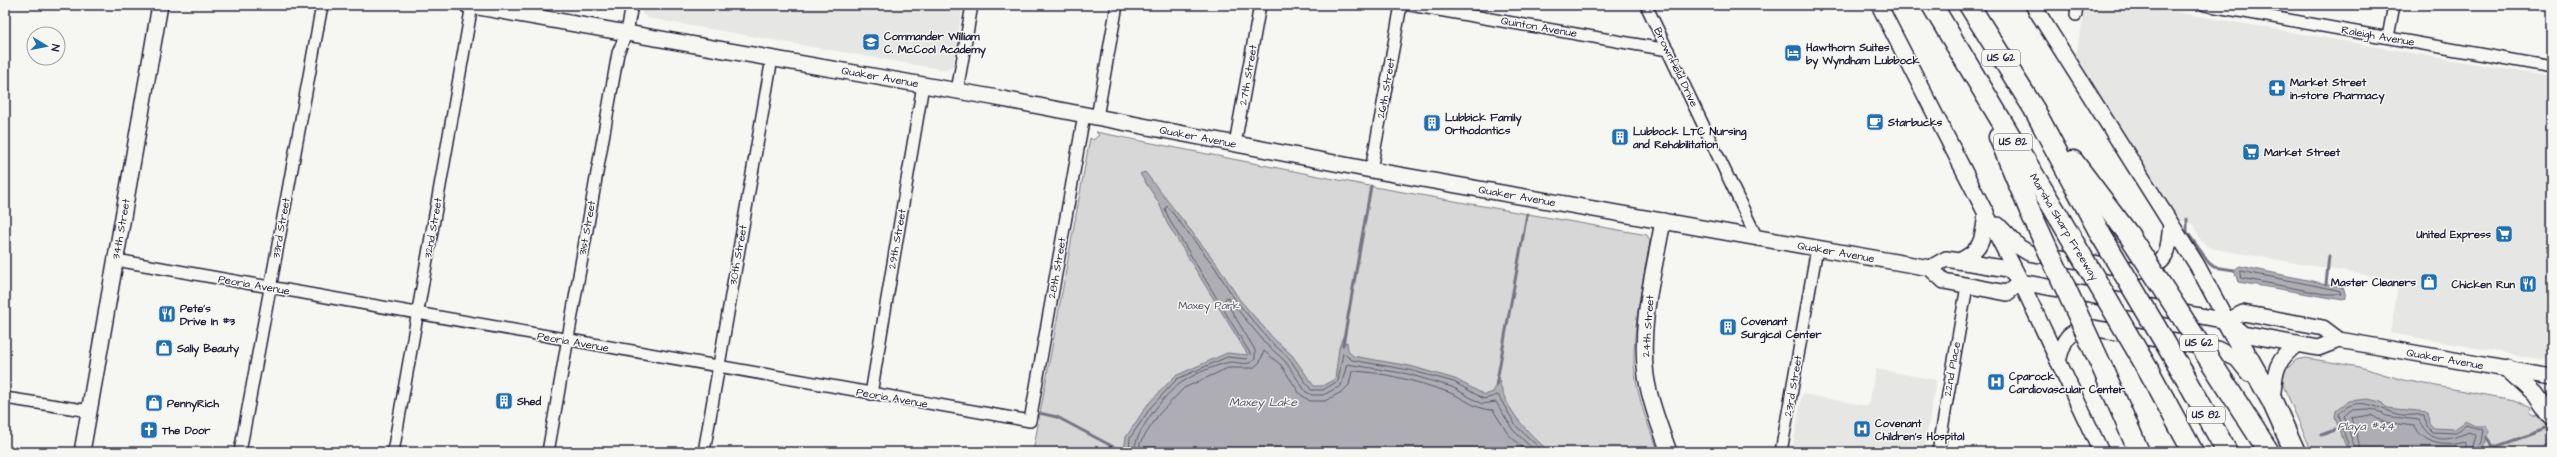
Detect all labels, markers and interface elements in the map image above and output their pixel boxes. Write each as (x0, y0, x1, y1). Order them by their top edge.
street label: Quinton Avenue (1500, 13, 1578, 41)
street label: Raleigh Avenue (2340, 22, 2416, 51)
street label: Brownfield Drive (1650, 25, 1702, 109)
north arrow (26, 26, 66, 66)
place label: Commander William C. McCool Academy (884, 29, 987, 59)
school or university icon: Commander William C. McCool Academy (861, 32, 881, 52)
place label: Hawthorn Suites by Wyndham Lubbock (1805, 40, 1920, 70)
text: N (47, 43, 63, 52)
street label: 27th Street (1235, 43, 1261, 106)
hotel icon: Hawthorn Suites by Wyndham Lubbock (1783, 43, 1803, 63)
road number: US 62 (1982, 50, 2020, 66)
street label: 26th Street (1373, 56, 1399, 120)
street label: Quaker Avenue (840, 63, 920, 91)
place label: Market Street in-store Pharmacy (2290, 75, 2385, 105)
pharmacy icon: Market Street in-store Pharmacy (2267, 78, 2287, 98)
place label: Lubbick Family Orthodontics (1445, 110, 1523, 138)
cafe icon: Starbucks (1865, 112, 1885, 132)
building icon: Lubbick Family Orthodontics (1422, 113, 1442, 133)
place label: Starbucks (1887, 115, 1943, 130)
street label: Quaker Avenue (1158, 122, 1238, 152)
place label: Lubbock LTC Nursing and Rehabilitation (1632, 124, 1747, 152)
building icon: Lubbock LTC Nursing and Rehabilitation (1610, 127, 1630, 147)
road number: US 82 (1994, 134, 2032, 150)
supermarket icon: Market Street (2241, 142, 2261, 162)
place label: Market Street (2264, 145, 2341, 160)
street label: Marsha Sharp Freeway (2025, 171, 2102, 284)
street label: Quaker Avenue (1477, 182, 1557, 210)
street label: 33rd Street (268, 196, 294, 259)
street label: 32nd Street (420, 196, 446, 260)
street label: 34th Street (108, 197, 134, 261)
street label: 31st Street (575, 199, 599, 257)
street label: 29th Street (884, 207, 910, 270)
street label: 30th Street (725, 223, 751, 286)
supermarket icon: United Express (2494, 224, 2514, 244)
place label: United Express (2415, 227, 2491, 243)
street label: 28th Street (1044, 236, 1070, 300)
street label: Quaker Avenue (1796, 238, 1876, 266)
street label: Peoria Avenue (217, 271, 291, 299)
shop icon: Master Cleaners (2419, 272, 2439, 292)
restaurant icon: Chicken Run (2518, 274, 2538, 294)
place label: Master Cleaners (2331, 275, 2416, 290)
place label: Chicken Run (2452, 277, 2515, 292)
street label: 24th Street (1638, 294, 1658, 357)
park label: Maxey Park (1178, 298, 1240, 314)
place label: Pete's Drive In #3 (180, 301, 236, 329)
restaurant icon: Pete's Drive In #3 (157, 304, 177, 324)
place label: Covenant Surgical Center (1740, 314, 1822, 344)
building icon: Covenant Surgical Center (1718, 317, 1738, 337)
street label: Peoria Avenue (536, 328, 610, 356)
road number: US 62 (2180, 335, 2218, 351)
shop icon: Sally Beauty (154, 338, 174, 358)
street label: 22nd Place (1940, 340, 1964, 398)
place label: Sally Beauty (176, 341, 240, 358)
street label: Quaker Avenue (2405, 345, 2485, 373)
street label: 23rd Street (1780, 354, 1806, 418)
place label: Cparock Cardiovascular Center (2009, 369, 2126, 397)
hospital icon: Cparock Cardiovascular Center (1986, 372, 2006, 392)
street label: Peoria Avenue (855, 384, 929, 412)
building icon: Shed (494, 391, 514, 411)
shop icon: PennyRich (144, 393, 164, 413)
place label: Shed (516, 394, 541, 409)
water label: Maxey Lake (1229, 394, 1297, 411)
place label: PennyRich (167, 396, 219, 413)
road number: US 82 (2187, 407, 2225, 423)
place label: Covenant Children’s Hospital (1875, 416, 1965, 445)
water label: Playa #44 (2337, 418, 2395, 435)
hospital icon: Covenant Children’s Hospital (1852, 419, 1872, 439)
church icon: The Door (139, 420, 159, 440)
place label: The Door (161, 423, 211, 438)

